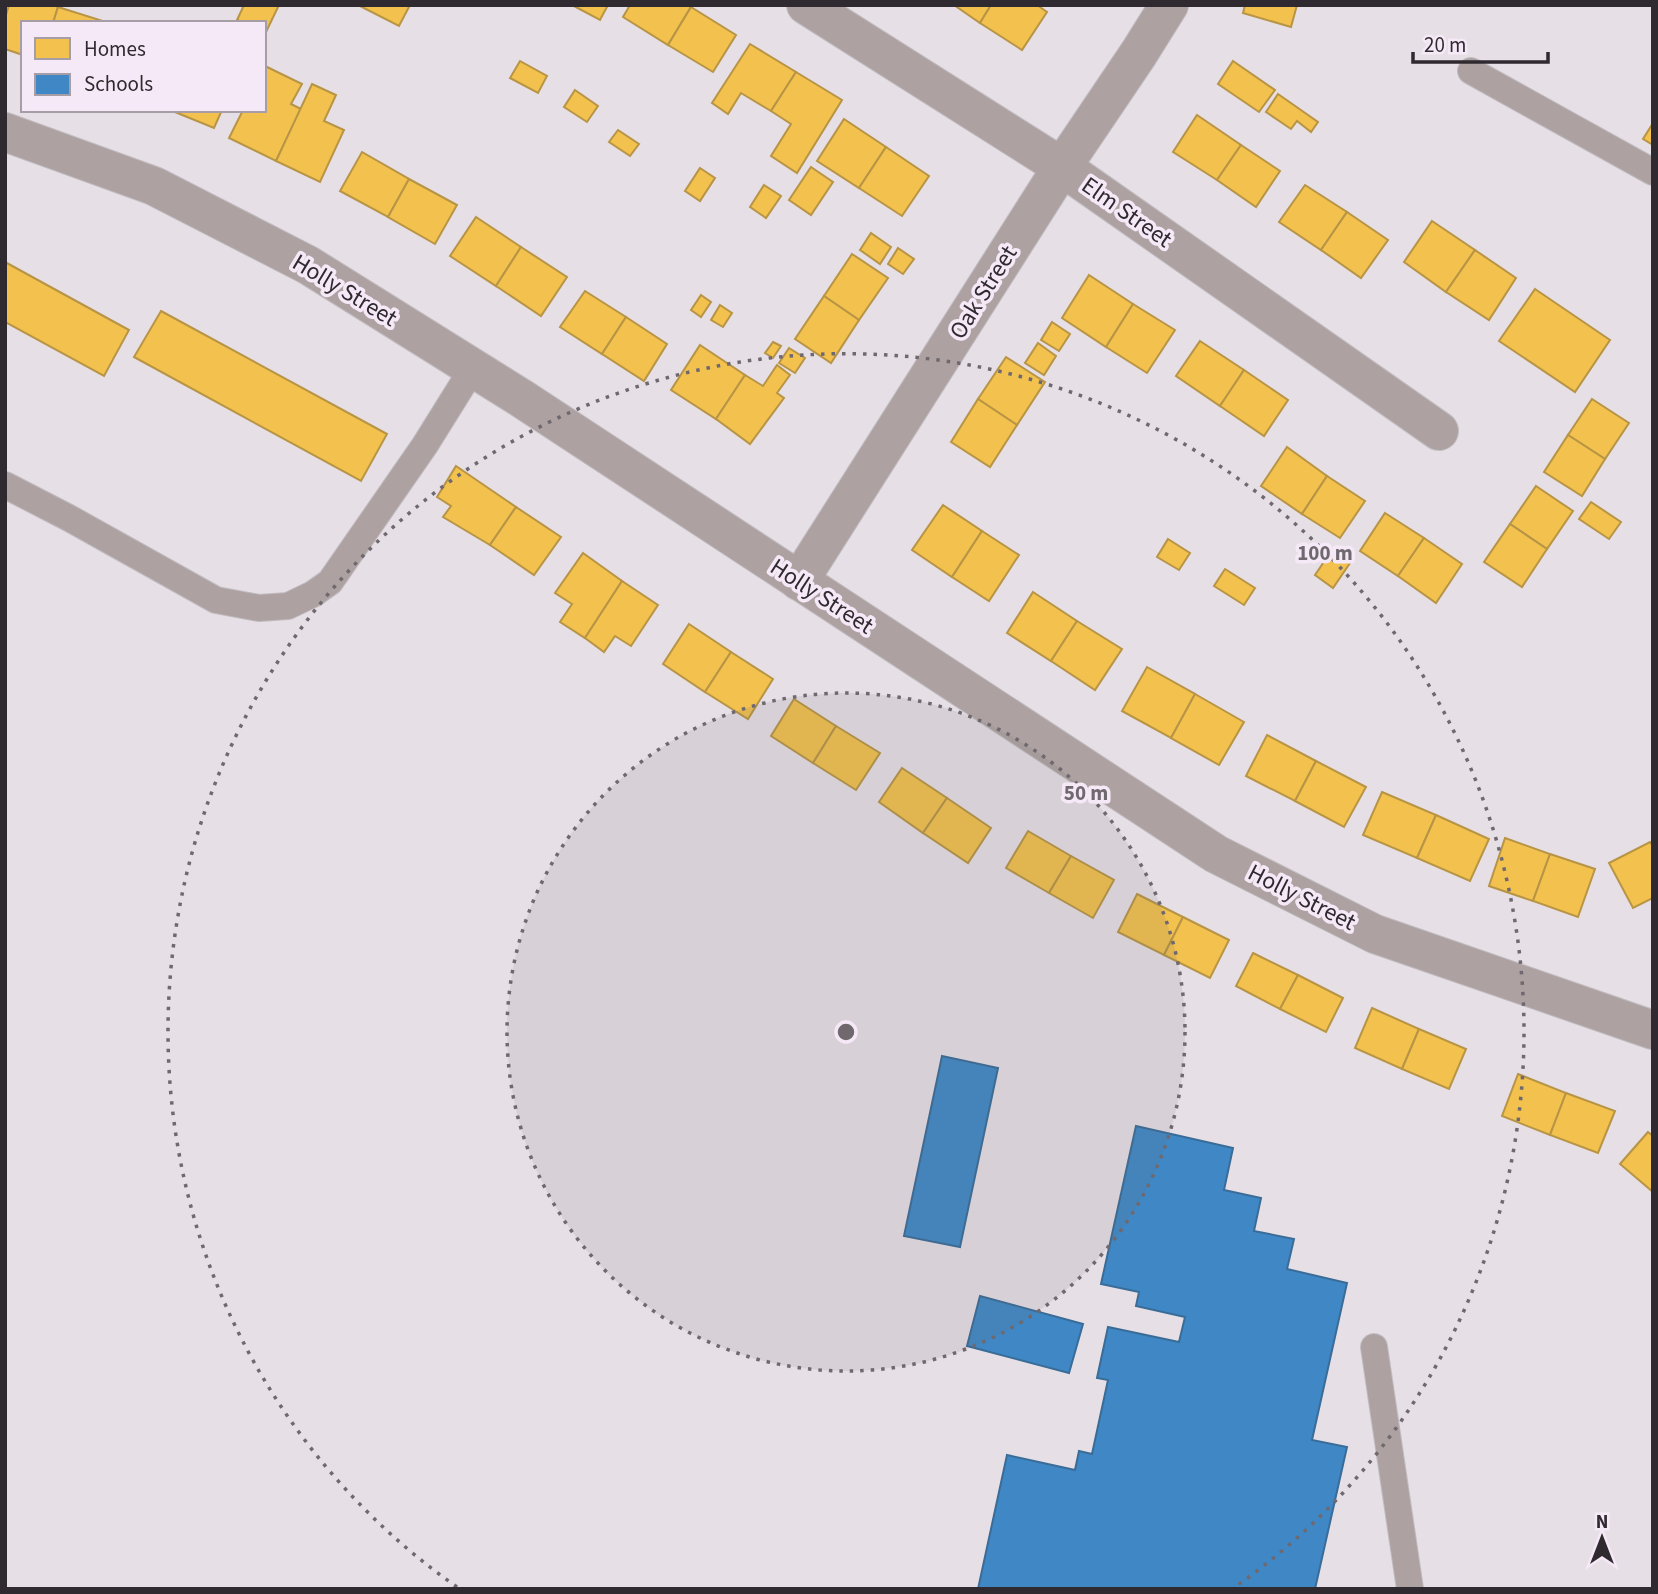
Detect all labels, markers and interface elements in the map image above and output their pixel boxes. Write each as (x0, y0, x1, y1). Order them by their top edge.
legend (21, 21, 266, 112)
scale bar (1413, 21, 1548, 65)
text: 20 m (1424, 30, 1466, 60)
text: Homes (84, 34, 146, 64)
text: Schools (84, 69, 153, 99)
street label: Elm Street (1074, 168, 1179, 256)
street label: Oak Street (941, 239, 1026, 346)
street label: Holly Street (286, 245, 404, 336)
text: 100 m (1297, 538, 1353, 568)
street label: Holly Street (763, 550, 880, 643)
text: 50 m (1064, 778, 1108, 808)
street label: Holly Street (1242, 855, 1362, 940)
centre of rings (834, 1020, 858, 1044)
north arrow (1567, 1503, 1637, 1573)
text: N (1596, 1509, 1608, 1536)

